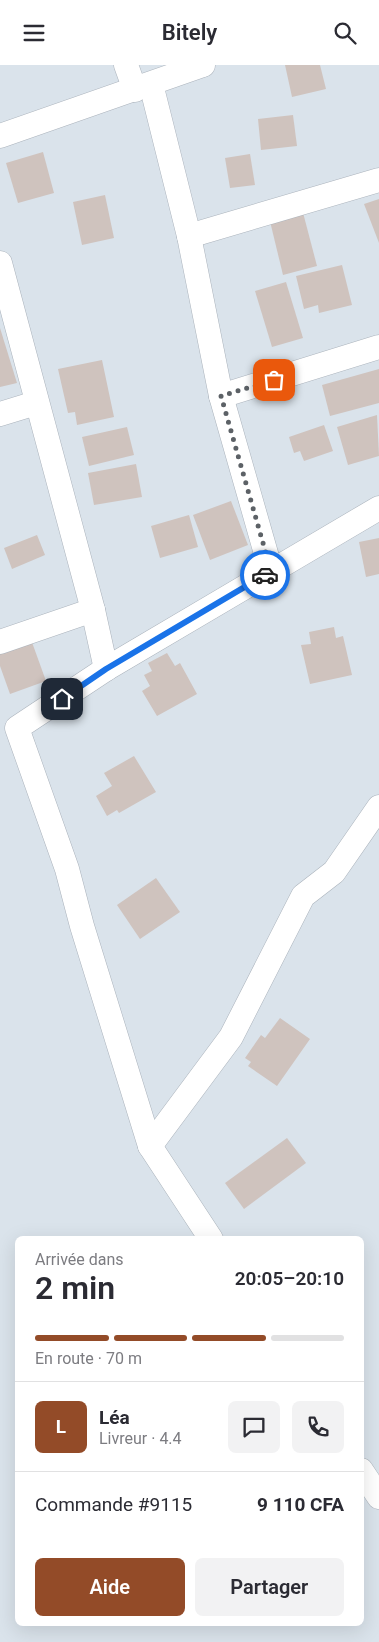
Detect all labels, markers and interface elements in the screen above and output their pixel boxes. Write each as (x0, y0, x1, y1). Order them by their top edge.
icon: menu (20, 19, 48, 47)
icon: search (331, 19, 359, 47)
text: Bitely (162, 20, 217, 45)
pin (253, 359, 295, 401)
icon: bag (260, 366, 288, 394)
courier (240, 550, 290, 600)
icon: car (251, 561, 279, 589)
pin (41, 678, 83, 720)
icon: home (48, 685, 76, 713)
text: Arrivée dans (35, 1250, 124, 1269)
text: 20:05–20:10 (235, 1267, 344, 1290)
text: 2 min (35, 1269, 115, 1307)
text: En route · 70 m (35, 1349, 142, 1368)
button: chat (228, 1401, 280, 1453)
button: phone (292, 1401, 344, 1453)
text: Léa (99, 1406, 130, 1429)
text: L (56, 1415, 66, 1438)
text: Livreur · 4.4 (99, 1429, 182, 1448)
text: Commande #9115 (35, 1493, 192, 1516)
text: 9 110 CFA (257, 1493, 344, 1516)
button: Aide (35, 1558, 185, 1616)
button: Partager (195, 1558, 344, 1616)

